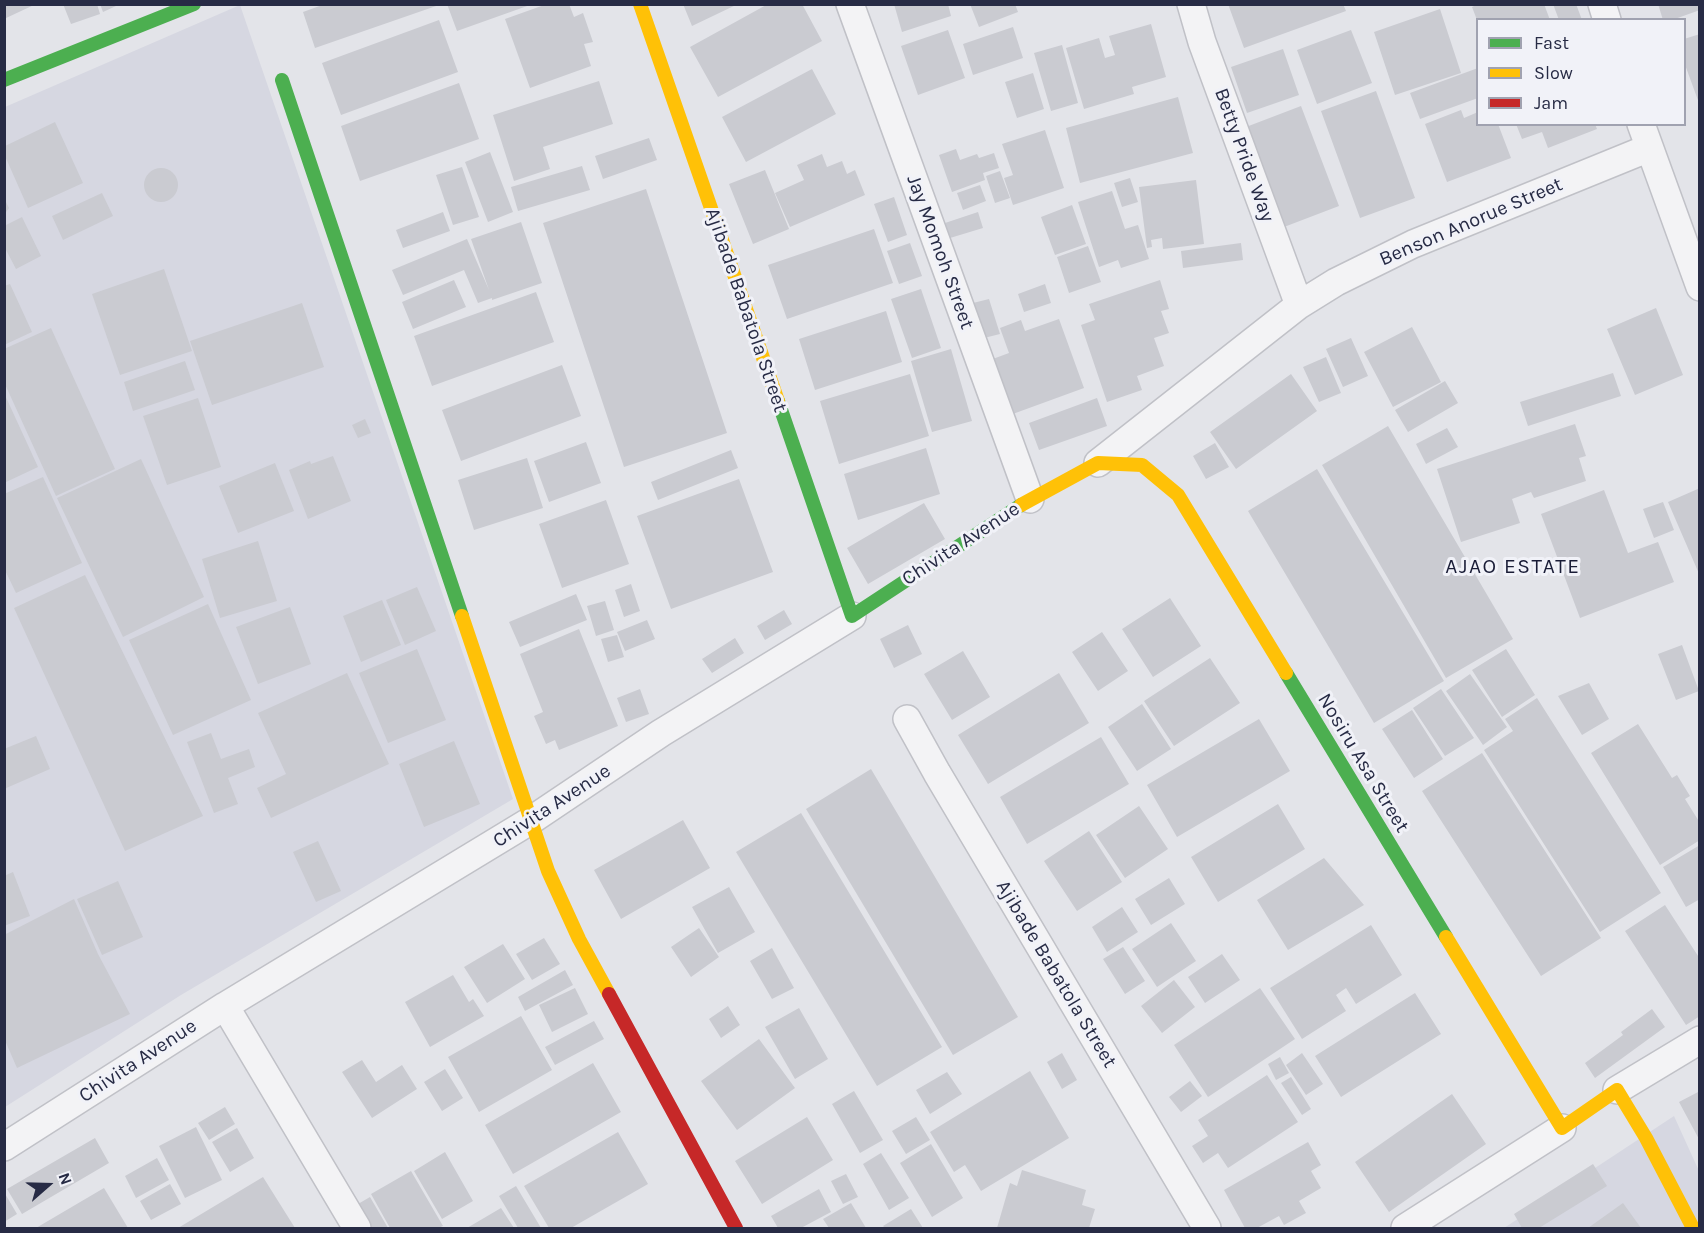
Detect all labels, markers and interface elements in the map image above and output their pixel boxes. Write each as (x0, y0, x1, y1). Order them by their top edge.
legend (1476, 18, 1686, 126)
text: Fast (1534, 32, 1569, 54)
text: Slow (1534, 62, 1573, 84)
street label: Betty Pride Way (1209, 85, 1279, 225)
text: Jam (1534, 92, 1568, 114)
street label: Jay Momoh Street (901, 172, 979, 332)
street label: Benson Anorue Street (1376, 173, 1566, 271)
street label: Ajibade Babatola Street (700, 205, 792, 415)
street label: Chivita Avenue (898, 497, 1024, 591)
district label: AJAO ESTATE (1445, 554, 1581, 580)
street label: Nosiru Asa Street (1312, 689, 1414, 837)
street label: Chivita Avenue (489, 759, 615, 853)
street label: Ajibade Babatola Street (990, 876, 1122, 1072)
street label: Chivita Avenue (75, 1014, 201, 1108)
north arrow (18, 1155, 78, 1215)
text: N (54, 1170, 76, 1187)

